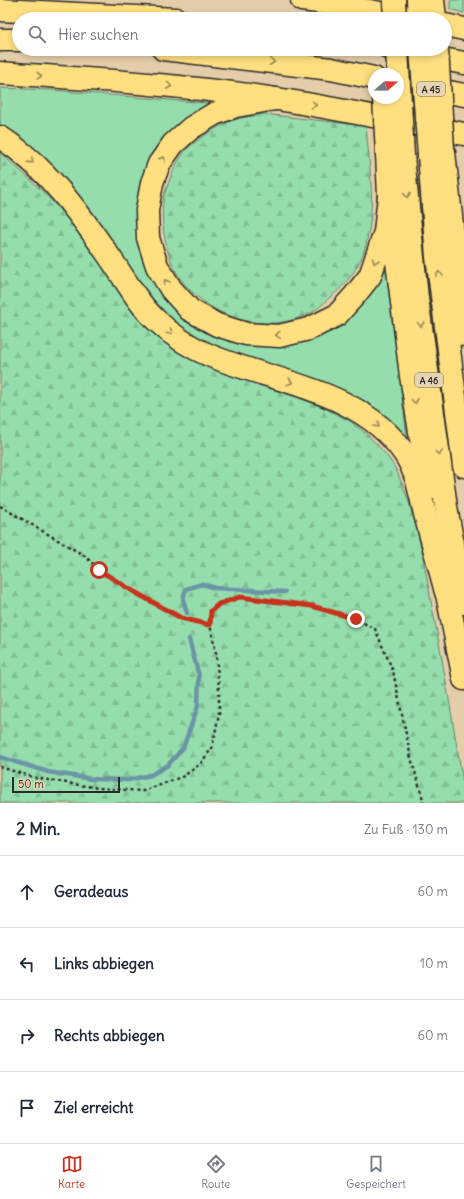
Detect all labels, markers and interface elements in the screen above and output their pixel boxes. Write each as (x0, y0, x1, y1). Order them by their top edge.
search box (12, 12, 452, 56)
icon: search (26, 23, 48, 45)
text: Hier suchen (58, 25, 138, 44)
one-way arrow (269, 57, 275, 66)
north arrow (368, 68, 404, 104)
one-way arrow (36, 71, 42, 80)
one-way arrow (165, 81, 172, 90)
road number: A 45 (417, 82, 445, 96)
one-way arrow (310, 100, 317, 109)
one-way arrow (158, 156, 166, 163)
one-way arrow (26, 157, 33, 164)
one-way arrow (402, 192, 411, 198)
one-way arrow (371, 257, 380, 264)
one-way arrow (435, 271, 444, 277)
one-way arrow (164, 279, 171, 286)
one-way arrow (416, 321, 425, 327)
one-way arrow (166, 328, 173, 335)
one-way arrow (275, 330, 281, 339)
road number: A 46 (415, 373, 443, 387)
one-way arrow (286, 377, 293, 386)
one-way arrow (410, 398, 419, 404)
one-way arrow (372, 420, 380, 428)
one-way arrow (434, 450, 443, 456)
route start (90, 561, 108, 579)
route end (347, 610, 365, 628)
scale bar (12, 775, 120, 794)
text: 50 m (18, 777, 44, 791)
text: 2 Min. (16, 818, 60, 840)
text: Zu Fuß · 130 m (364, 821, 448, 838)
icon: ahead (16, 881, 38, 903)
text: Geradeaus (54, 882, 128, 901)
text: 60 m (417, 883, 448, 900)
icon: left (16, 953, 38, 975)
text: Links abbiegen (54, 954, 154, 973)
text: 10 m (420, 955, 448, 972)
icon: right (16, 1025, 38, 1047)
text: Rechts abbiegen (54, 1026, 165, 1045)
text: 60 m (417, 1027, 448, 1044)
icon: arrive (16, 1097, 38, 1119)
text: Ziel erreicht (54, 1098, 133, 1117)
tab: Karte (58, 1153, 85, 1191)
tab: Route (201, 1153, 230, 1191)
tab: Gespeichert (346, 1153, 406, 1191)

